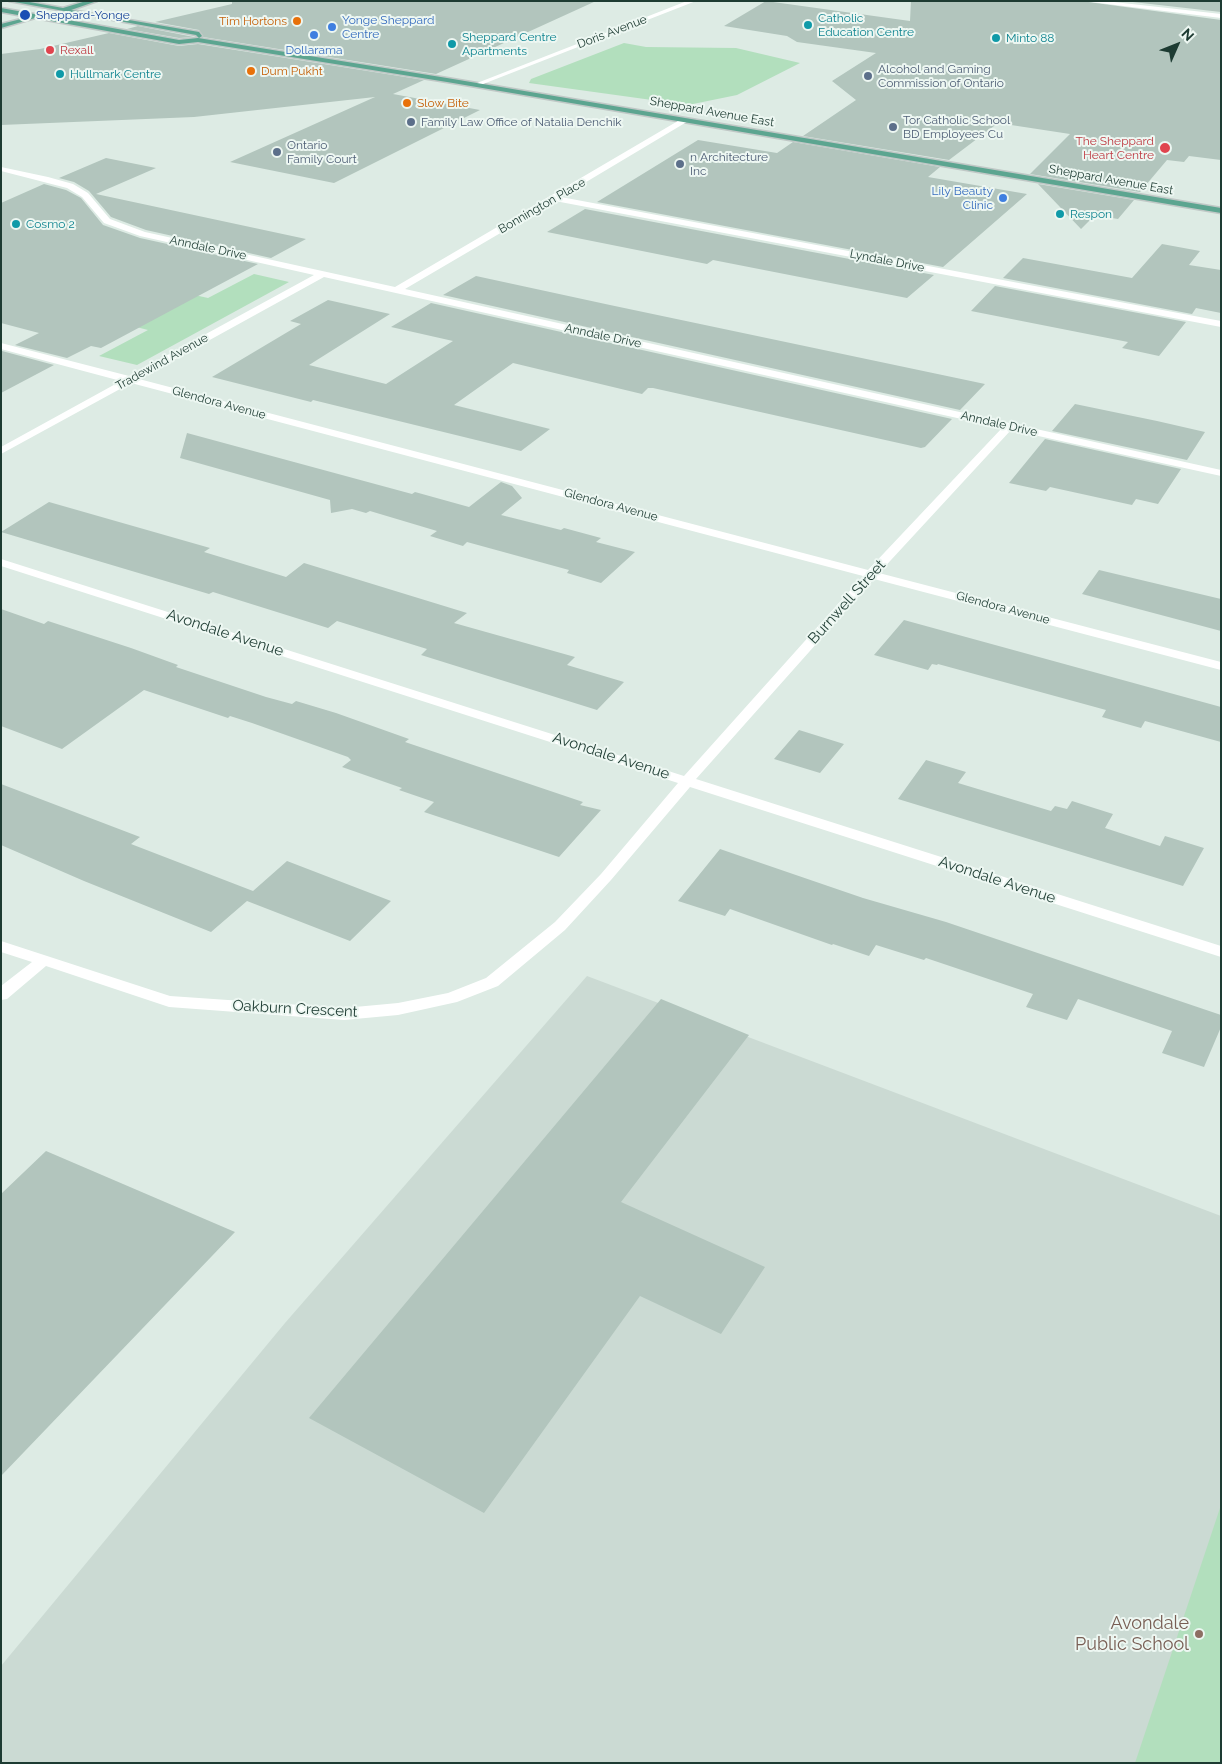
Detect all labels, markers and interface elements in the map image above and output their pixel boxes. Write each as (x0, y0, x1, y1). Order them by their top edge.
marker: Sheppard-Yonge (18, 8, 32, 22)
place label: Sheppard-Yonge (36, 8, 130, 22)
place label: Catholic Education Centre (818, 11, 914, 39)
street label: Doris Avenue (575, 12, 649, 52)
place label: Yonge Sheppard Centre (342, 13, 435, 41)
place label: Tim Hortons (219, 14, 287, 28)
marker: Tim Hortons (291, 15, 303, 27)
marker: Catholic Education Centre (802, 19, 814, 31)
north arrow (1152, 20, 1202, 70)
marker: Yonge Sheppard Centre (326, 21, 338, 33)
text: N (1178, 25, 1197, 44)
marker: Dollarama (308, 29, 320, 41)
place label: Sheppard Centre Apartments (462, 30, 557, 58)
place label: Minto 88 (1006, 31, 1054, 45)
marker: Minto 88 (990, 32, 1002, 44)
marker: Sheppard Centre Apartments (446, 38, 458, 50)
place label: Rexall (60, 43, 94, 57)
place label: Dollarama (285, 43, 343, 57)
marker: Rexall (44, 44, 56, 56)
place label: Alcohol and Gaming Commission of Ontario (878, 62, 1004, 90)
place label: Dum Pukht (261, 64, 323, 78)
marker: Dum Pukht (245, 65, 257, 77)
place label: Hullmark Centre (70, 67, 161, 81)
marker: Hullmark Centre (54, 68, 66, 80)
marker: Alcohol and Gaming Commission of Ontario (862, 70, 874, 82)
street label: Sheppard Avenue East (649, 94, 775, 130)
place label: Slow Bite (417, 96, 469, 110)
marker: Slow Bite (401, 97, 413, 109)
place label: Tor Catholic School BD Employees Cu (903, 113, 1010, 141)
place label: Family Law Office of Natalia Denchik (421, 115, 622, 129)
marker: Family Law Office of Natalia Denchik (405, 116, 417, 128)
marker: Tor Catholic School BD Employees Cu (887, 121, 899, 133)
place label: The Sheppard Heart Centre (1075, 134, 1154, 162)
place label: Ontario Family Court (287, 138, 357, 166)
marker: The Sheppard Heart Centre (1158, 141, 1172, 155)
marker: Ontario Family Court (271, 146, 283, 158)
place label: n Architecture Inc (690, 150, 768, 178)
marker: n Architecture Inc (674, 158, 686, 170)
street label: Sheppard Avenue East (1048, 162, 1174, 198)
street label: Bonnington Place (496, 175, 588, 237)
place label: Lily Beauty Clinic (932, 184, 993, 212)
marker: Lily Beauty Clinic (997, 192, 1009, 204)
place label: Respon (1070, 207, 1112, 221)
marker: Respon (1054, 208, 1066, 220)
place label: Cosmo 2 (26, 217, 75, 231)
marker: Cosmo 2 (10, 218, 22, 230)
street label: Anndale Drive (168, 233, 248, 263)
street label: Lyndale Drive (849, 247, 925, 275)
street label: Anndale Drive (563, 321, 643, 351)
street label: Tradewind Avenue (113, 331, 211, 393)
street label: Glendora Avenue (171, 384, 267, 422)
street label: Anndale Drive (959, 408, 1039, 440)
street label: Glendora Avenue (563, 486, 659, 524)
street label: Burnwell Street (804, 556, 890, 648)
street label: Glendora Avenue (955, 589, 1051, 627)
street label: Avondale Avenue (164, 606, 286, 660)
street label: Avondale Avenue (550, 729, 672, 783)
street label: Avondale Avenue (936, 853, 1058, 907)
street label: Oakburn Crescent (232, 997, 358, 1021)
place label: Avondale Public School (1075, 1613, 1189, 1656)
marker: Avondale Public School (1193, 1628, 1205, 1640)

